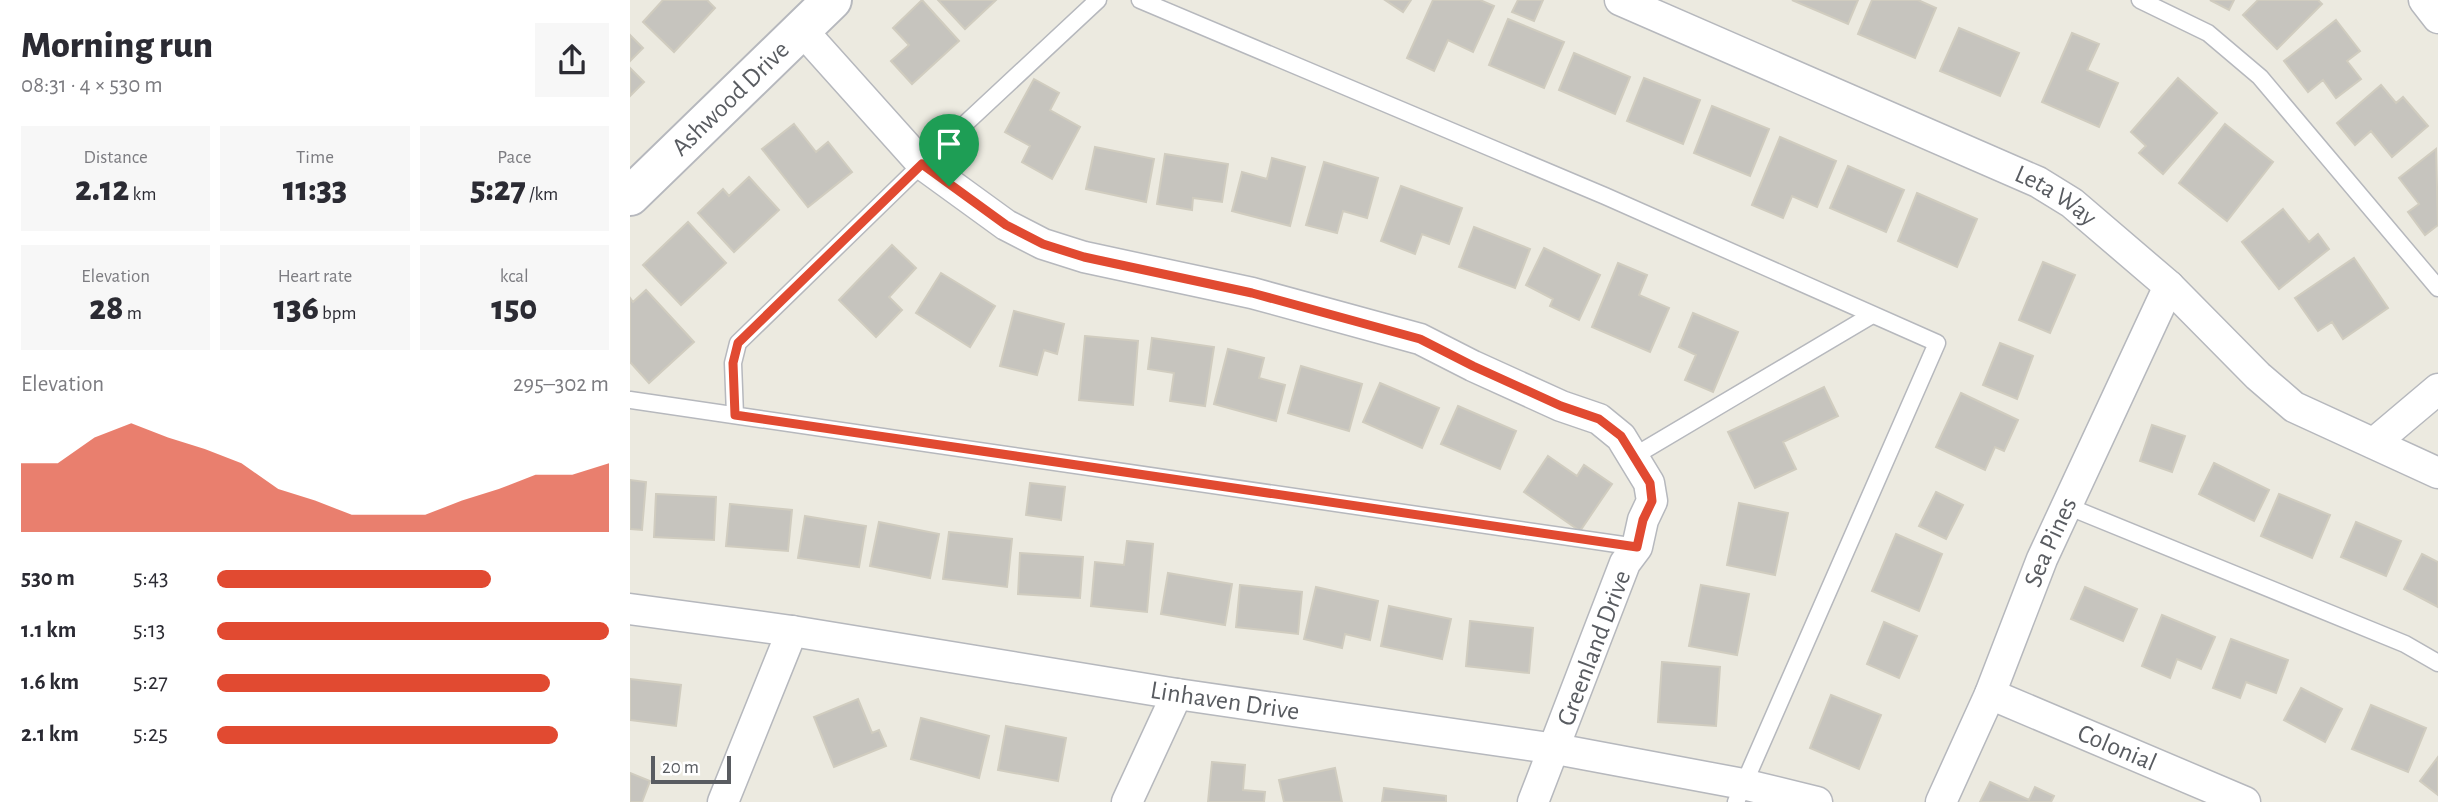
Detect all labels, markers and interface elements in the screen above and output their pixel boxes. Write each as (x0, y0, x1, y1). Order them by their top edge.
button: share (535, 23, 609, 97)
text: Morning run (21, 27, 213, 65)
street label: Ashwood Drive (667, 36, 794, 161)
text: 08:31 · 4 × 530 m (21, 74, 163, 97)
pin (919, 114, 979, 186)
icon: arrive (930, 125, 968, 163)
text: Distance (83, 148, 148, 167)
text: Time (296, 148, 334, 167)
text: Pace (497, 148, 531, 167)
street label: Leta Way (2011, 161, 2102, 231)
text: 2.12 (75, 172, 129, 207)
text: 11:33 (283, 172, 347, 207)
text: 5:27 (470, 172, 526, 207)
text: km (129, 185, 156, 204)
text: /km (526, 185, 558, 204)
text: Elevation (81, 267, 150, 286)
text: Heart rate (278, 267, 352, 286)
text: kcal (500, 267, 529, 286)
text: 28 (89, 291, 124, 326)
text: 136 (273, 291, 319, 326)
text: 150 (491, 291, 537, 326)
text: m (124, 304, 142, 323)
text: bpm (319, 304, 356, 323)
text: Elevation (21, 373, 104, 396)
text: 295–302 m (513, 373, 609, 396)
street label: Sea Pines (2020, 493, 2082, 590)
text: 530 m (21, 567, 75, 590)
text: 5:43 (133, 567, 168, 590)
street label: Greenland Drive (1552, 567, 1636, 729)
text: 1.1 km (21, 619, 76, 642)
text: 5:13 (133, 619, 165, 642)
text: 1.6 km (21, 671, 79, 694)
text: 5:27 (133, 671, 168, 694)
street label: Linhaven Drive (1149, 677, 1301, 725)
street label: Colonial (2074, 720, 2160, 776)
text: 2.1 km (21, 723, 79, 746)
text: 5:25 (133, 723, 168, 746)
scale bar (651, 753, 732, 785)
text: 20 m (662, 758, 699, 777)

